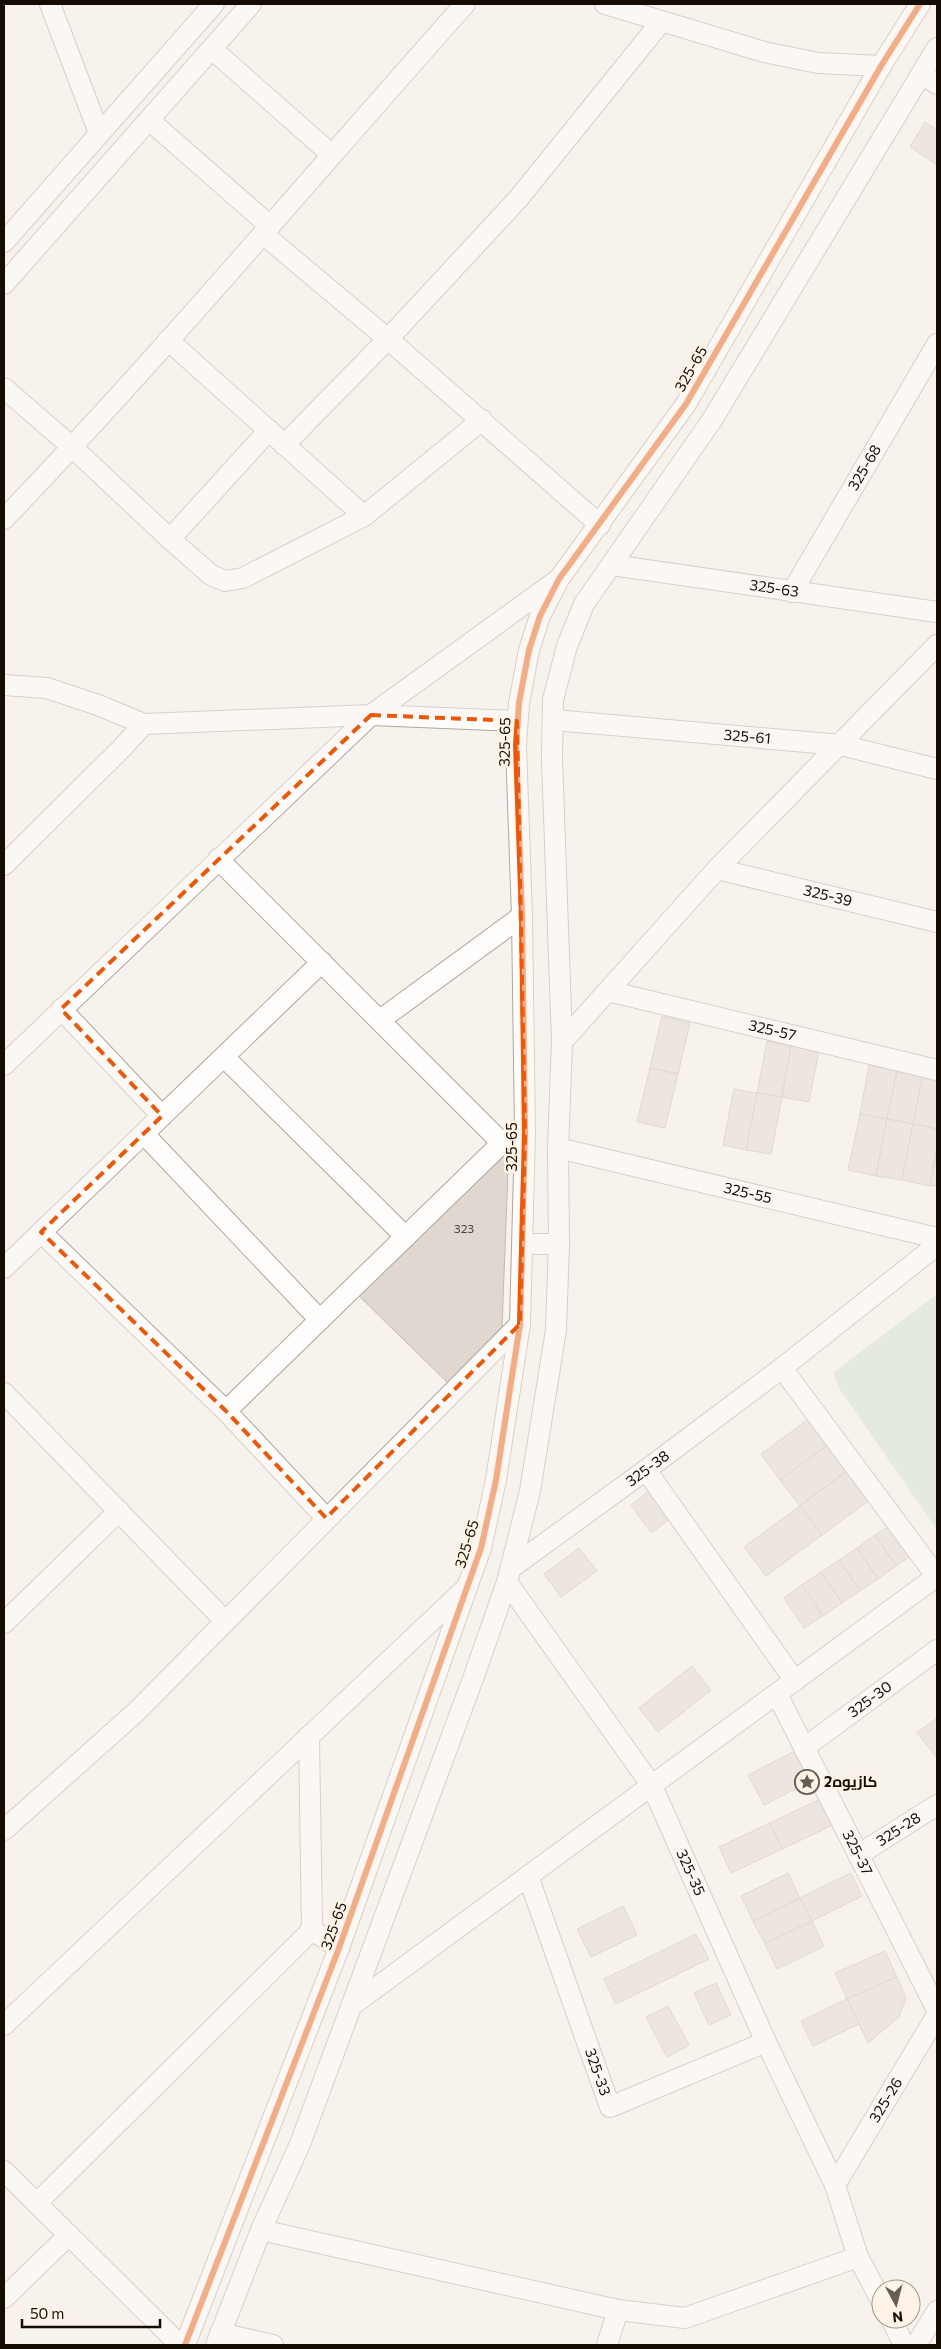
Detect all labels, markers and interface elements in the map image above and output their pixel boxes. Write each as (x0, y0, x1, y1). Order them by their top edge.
street label: 325-65 (670, 343, 710, 394)
street label: 325-68 (843, 441, 884, 493)
street label: 325-63 (749, 575, 800, 600)
street label: 325-65 (495, 717, 513, 767)
street label: 325-61 (723, 725, 772, 747)
street label: 325-39 (802, 880, 854, 909)
street label: 325-57 (747, 1015, 798, 1044)
street label: 325-65 (502, 1122, 520, 1172)
street label: 325-55 (722, 1178, 774, 1207)
house number: 323 (454, 1221, 474, 1235)
street label: 325-38 (622, 1446, 672, 1490)
street label: 325-65 (450, 1517, 482, 1570)
street label: 325-30 (844, 1676, 895, 1721)
place icon: كازيوه2 (794, 1769, 820, 1795)
place label: كازيوه2 (824, 1772, 878, 1791)
street label: 325-28 (872, 1808, 924, 1849)
street label: 325-37 (839, 1827, 877, 1878)
street label: 325-35 (673, 1846, 710, 1898)
street label: 325-65 (316, 1899, 350, 1952)
street label: 325-33 (582, 2046, 615, 2098)
street label: 325-26 (865, 2074, 905, 2125)
north arrow (871, 2279, 921, 2329)
scale bar (22, 2296, 160, 2328)
text: 50 m (30, 2304, 64, 2322)
text: N (891, 2308, 904, 2326)

